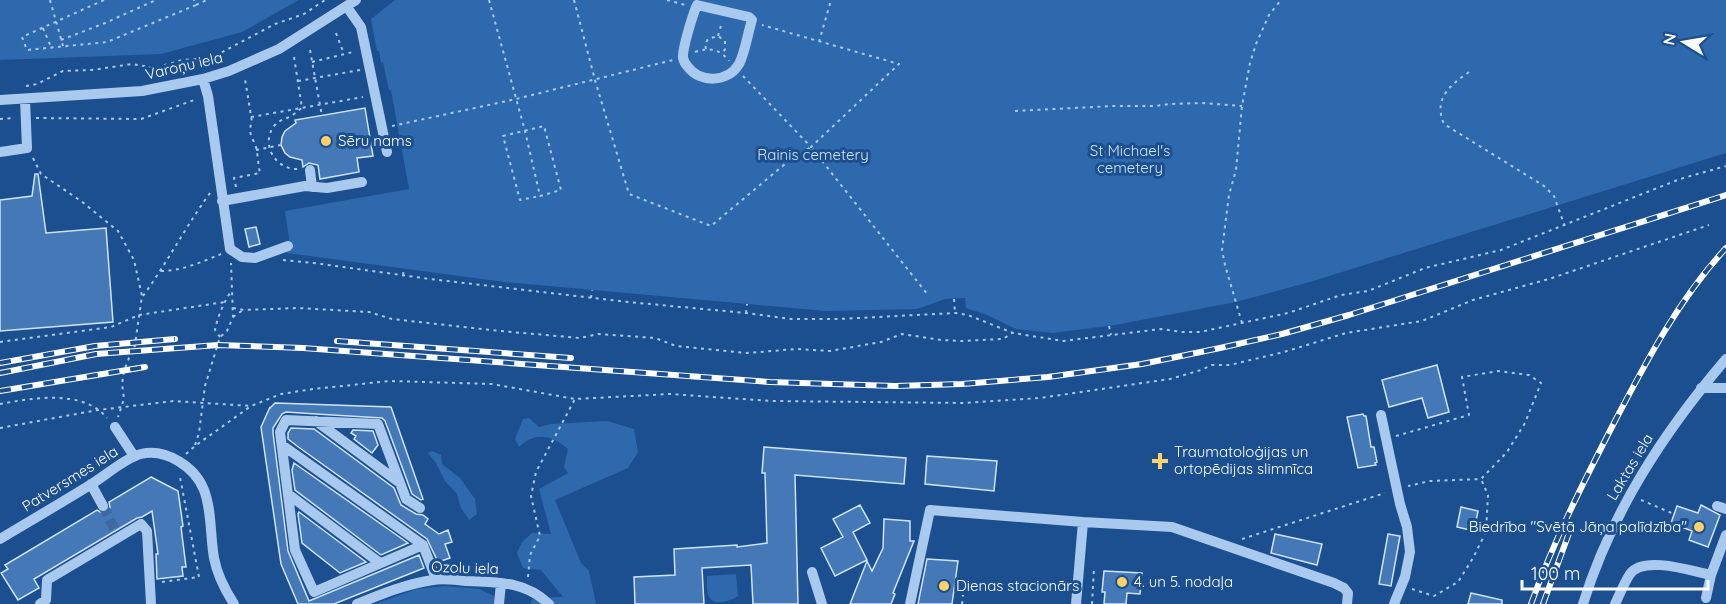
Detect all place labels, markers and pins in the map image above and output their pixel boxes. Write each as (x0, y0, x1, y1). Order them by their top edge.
place label: Sēru nams (338, 131, 412, 150)
marker: Sēru nams (319, 134, 333, 148)
place label: Traumatoloģijas un ortopēdijas slimnīca (1174, 442, 1313, 478)
marker: Traumatoloģijas un ortopēdijas slimnīca (1151, 452, 1169, 470)
place label: Biedrība "Svētā Jāņa palīdzība" (1469, 517, 1687, 536)
marker: Biedrība "Svētā Jāņa palīdzība" (1692, 520, 1706, 534)
place label: 4. un 5. nodaļa (1134, 572, 1233, 591)
marker: 4. un 5. nodaļa (1115, 575, 1129, 589)
place label: Dienas stacionārs (956, 576, 1079, 595)
marker: Dienas stacionārs (937, 579, 951, 593)

